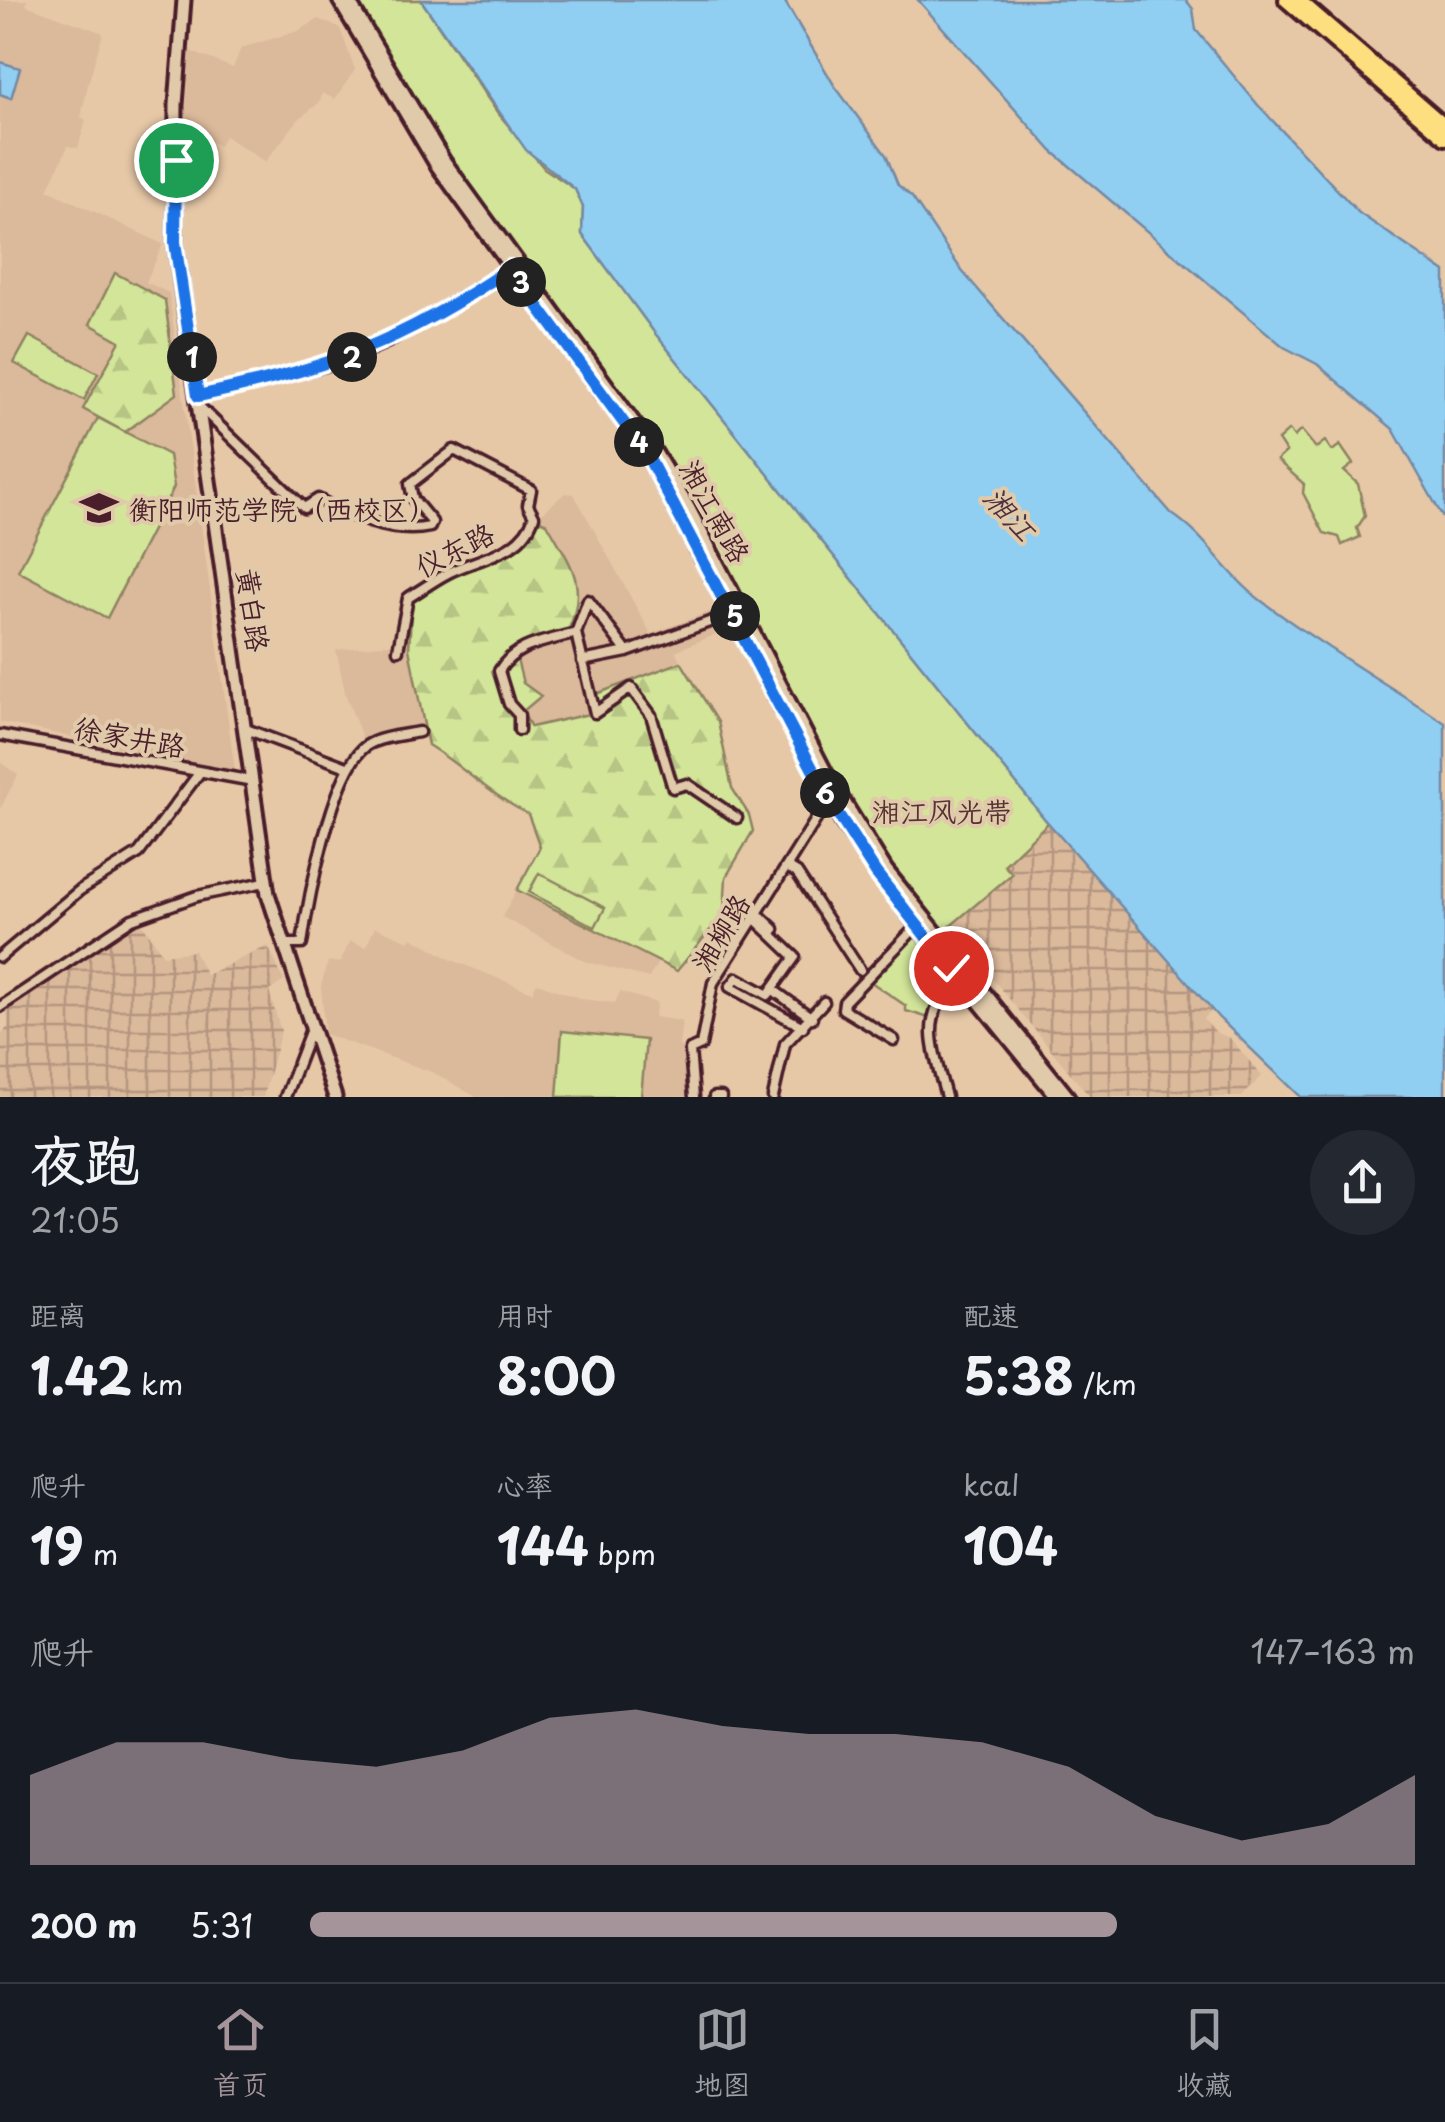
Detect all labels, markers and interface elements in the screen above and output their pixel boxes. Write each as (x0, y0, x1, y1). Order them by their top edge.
pin (134, 118, 219, 203)
icon: arrive (149, 133, 204, 188)
pin: 3 (496, 257, 546, 307)
text: 3 (512, 260, 530, 303)
pin: 1 (167, 332, 217, 382)
pin: 2 (327, 332, 377, 382)
text: 1 (185, 335, 199, 378)
text: 2 (342, 335, 362, 378)
pin: 4 (614, 417, 664, 467)
text: 4 (629, 420, 649, 463)
street label: 湘江南路 (670, 452, 762, 570)
water label: 湘江 (974, 476, 1049, 552)
school or university icon: 衡阳师范学院（西校区） (78, 487, 120, 529)
place label: 衡阳师范学院（西校区） (129, 487, 437, 530)
street label: 仪东路 (407, 511, 501, 587)
street label: 黄白路 (227, 565, 281, 655)
pin: 5 (710, 591, 760, 641)
text: 5 (726, 594, 744, 637)
street label: 徐家井路 (71, 705, 189, 767)
pin: 6 (800, 768, 850, 818)
text: 6 (815, 771, 835, 814)
park label: 湘江风光带 (872, 789, 1012, 832)
street label: 湘柳路 (680, 885, 760, 979)
pin (909, 926, 994, 1011)
icon: check (924, 941, 979, 996)
text: 夜跑 (30, 1117, 140, 1200)
button: share (1310, 1130, 1415, 1235)
text: 21:05 (30, 1196, 120, 1244)
text: 距离 (30, 1293, 86, 1336)
text: 用时 (497, 1293, 553, 1336)
text: 配速 (963, 1293, 1019, 1336)
text: 1.42 (30, 1336, 132, 1412)
text: 8:00 (497, 1336, 616, 1412)
text: 5:38 (963, 1336, 1074, 1412)
text: km (132, 1362, 183, 1405)
text: /km (1074, 1362, 1137, 1405)
text: 爬升 (30, 1463, 86, 1506)
text: 心率 (497, 1463, 553, 1506)
text: kcal (963, 1463, 1019, 1506)
text: 19 (30, 1506, 84, 1582)
text: 144 (497, 1506, 589, 1582)
text: 104 (963, 1506, 1058, 1582)
text: m (84, 1532, 118, 1575)
text: bpm (589, 1532, 656, 1575)
text: 爬升 (30, 1627, 94, 1675)
text: 147–163 m (1251, 1627, 1415, 1675)
text: 200 m (30, 1901, 137, 1949)
text: 5:31 (190, 1901, 253, 1949)
tab: 首页 (213, 2002, 269, 2105)
tab: 地图 (694, 2002, 750, 2105)
tab: 收藏 (1176, 2002, 1232, 2105)

